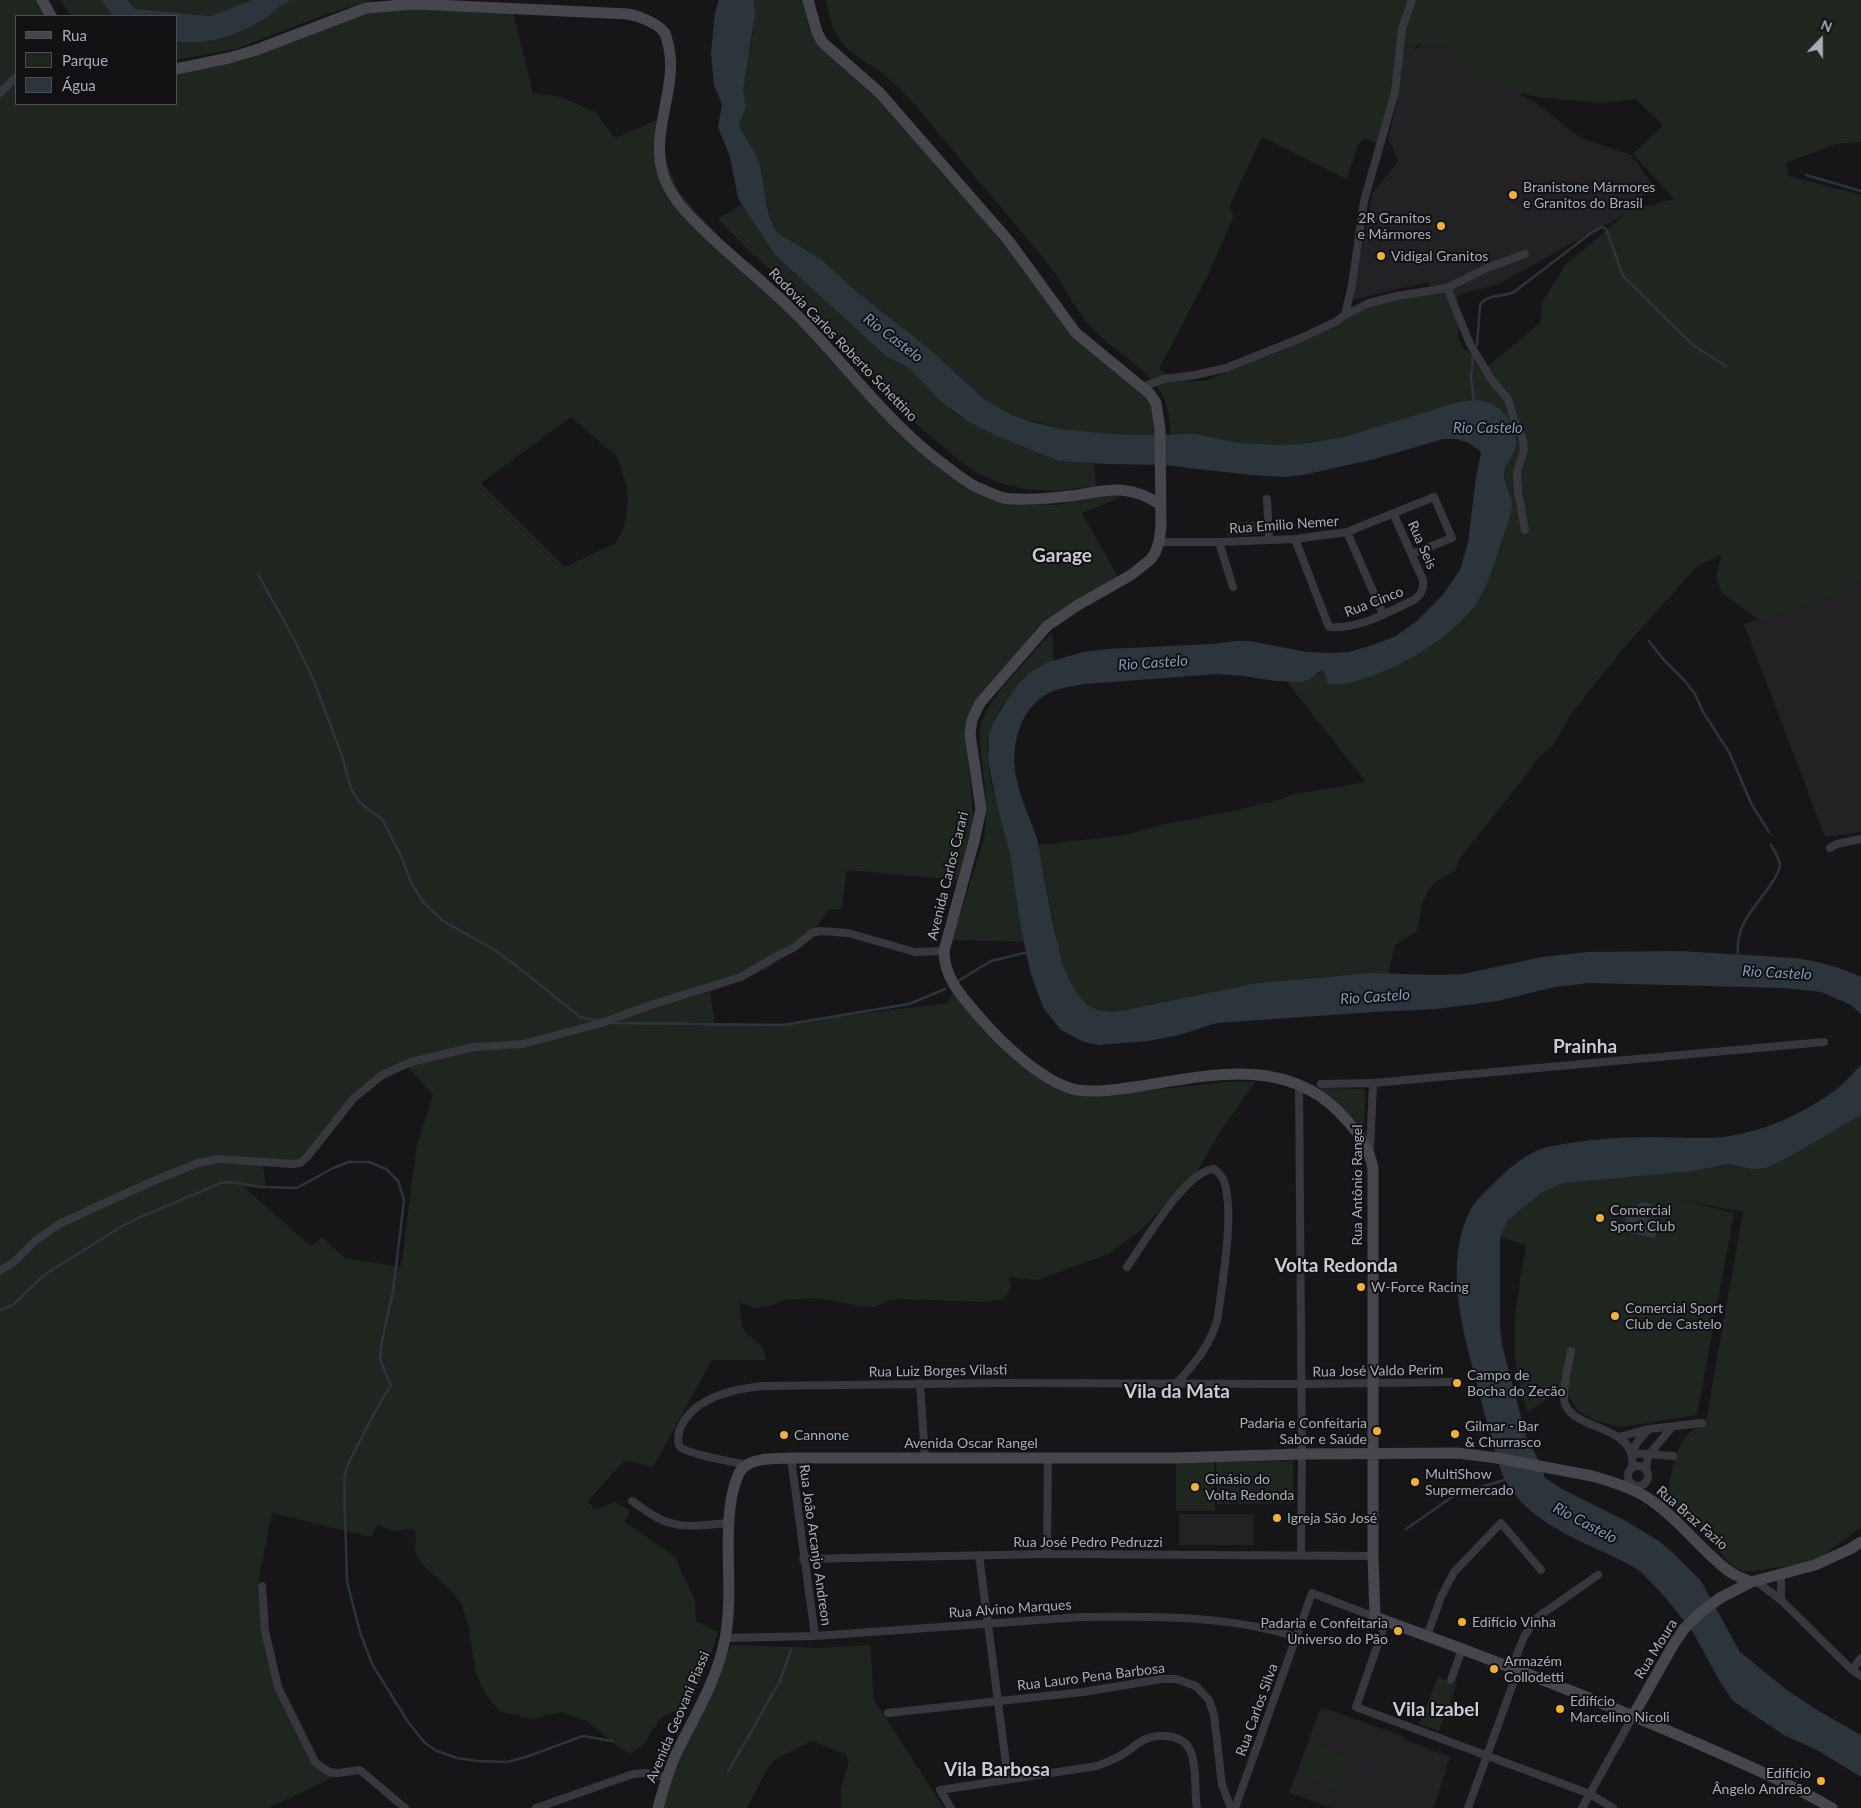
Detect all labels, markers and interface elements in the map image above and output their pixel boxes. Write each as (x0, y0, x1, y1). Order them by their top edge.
legend (15, 15, 178, 105)
north arrow (1796, 15, 1846, 65)
text: N (1819, 16, 1835, 36)
text: Rua (62, 26, 87, 44)
text: Parque (62, 51, 108, 69)
text: Água (62, 76, 96, 94)
place label: Branistone Mármores e Granitos do Brasil (1523, 179, 1655, 212)
marker: Branistone Mármores e Granitos do Brasil (1507, 189, 1519, 201)
place label: 2R Granitos e Mármores (1357, 210, 1431, 242)
marker: 2R Granitos e Mármores (1435, 220, 1447, 232)
place label: Vidigal Granitos (1391, 248, 1488, 264)
marker: Vidigal Granitos (1375, 250, 1387, 262)
street label: Rodovia Carlos Roberto Schettino (765, 265, 921, 425)
water label: Rio Castelo (860, 310, 926, 366)
water label: Rio Castelo (1453, 419, 1523, 437)
street label: Rua Emilio Nemer (1229, 513, 1339, 537)
street label: Rua Seis (1404, 518, 1440, 572)
district label: Garage (1032, 545, 1092, 567)
street label: Rua Cinco (1342, 583, 1406, 621)
water label: Rio Castelo (1118, 652, 1188, 674)
street label: Avenida Carlos Carari (924, 810, 972, 942)
water label: Rio Castelo (1742, 962, 1812, 984)
water label: Rio Castelo (1340, 986, 1410, 1008)
district label: Prainha (1553, 1036, 1617, 1058)
street label: Rua Antônio Rangel (1349, 1125, 1365, 1245)
place label: Comercial Sport Club (1610, 1202, 1675, 1234)
marker: Comercial Sport Club (1594, 1212, 1606, 1224)
district label: Volta Redonda (1274, 1255, 1398, 1277)
place label: W-Force Racing (1371, 1279, 1469, 1295)
marker: W-Force Racing (1355, 1281, 1367, 1293)
place label: Comercial Sport Club de Castelo (1625, 1300, 1723, 1332)
marker: Comercial Sport Club de Castelo (1609, 1310, 1621, 1322)
street label: Rua Luiz Borges Vilasti (869, 1361, 1007, 1381)
street label: Rua José Valdo Perim (1312, 1361, 1444, 1381)
place label: Campo de Bocha do Zecão (1467, 1367, 1565, 1400)
marker: Campo de Bocha do Zecão (1451, 1377, 1463, 1389)
district label: Vila da Mata (1124, 1381, 1230, 1403)
place label: Padaria e Confeitaria Sabor e Saúde (1239, 1415, 1367, 1448)
place label: Gilmar - Bar & Churrasco (1465, 1418, 1541, 1450)
marker: Padaria e Confeitaria Sabor e Saúde (1371, 1425, 1383, 1437)
place label: Cannone (794, 1427, 849, 1443)
marker: Gilmar - Bar & Churrasco (1449, 1428, 1461, 1440)
marker: Cannone (778, 1429, 790, 1441)
street label: Avenida Oscar Rangel (904, 1435, 1038, 1451)
street label: Rua João Arcanjo Andreon (795, 1463, 835, 1627)
place label: MultiShow Supermercado (1425, 1466, 1514, 1498)
place label: Ginásio do Volta Redonda (1205, 1471, 1294, 1504)
marker: MultiShow Supermercado (1409, 1476, 1421, 1488)
marker: Ginásio do Volta Redonda (1189, 1481, 1201, 1493)
street label: Rua Braz Fazio (1653, 1482, 1731, 1554)
water label: Rio Castelo (1550, 1499, 1620, 1547)
place label: Igreja São José (1287, 1510, 1377, 1526)
marker: Igreja São José (1271, 1512, 1283, 1524)
street label: Rua José Pedro Pedruzzi (1013, 1534, 1163, 1550)
street label: Rua Alvino Marques (948, 1596, 1072, 1622)
place label: Edifício Vinha (1472, 1614, 1556, 1630)
place label: Padaria e Confeitaria Universo do Pão (1260, 1615, 1388, 1648)
marker: Edifício Vinha (1456, 1616, 1468, 1628)
street label: Rua Moura (1631, 1616, 1681, 1682)
marker: Padaria e Confeitaria Universo do Pão (1392, 1625, 1404, 1637)
street label: Avenida Geovani Piassi (643, 1649, 713, 1785)
place label: Armazém Collodetti (1504, 1653, 1564, 1685)
street label: Rua Lauro Pena Barbosa (1016, 1660, 1166, 1694)
street label: Rua Carlos Silva (1232, 1661, 1282, 1759)
marker: Armazém Collodetti (1488, 1663, 1500, 1675)
place label: Edifício Marcelino Nicoli (1570, 1693, 1670, 1725)
district label: Vila Izabel (1393, 1699, 1479, 1721)
marker: Edifício Marcelino Nicoli (1554, 1703, 1566, 1715)
district label: Vila Barbosa (944, 1759, 1050, 1781)
place label: Edifício Ângelo Andreão (1712, 1765, 1811, 1798)
marker: Edifício Ângelo Andreão (1815, 1775, 1827, 1787)

